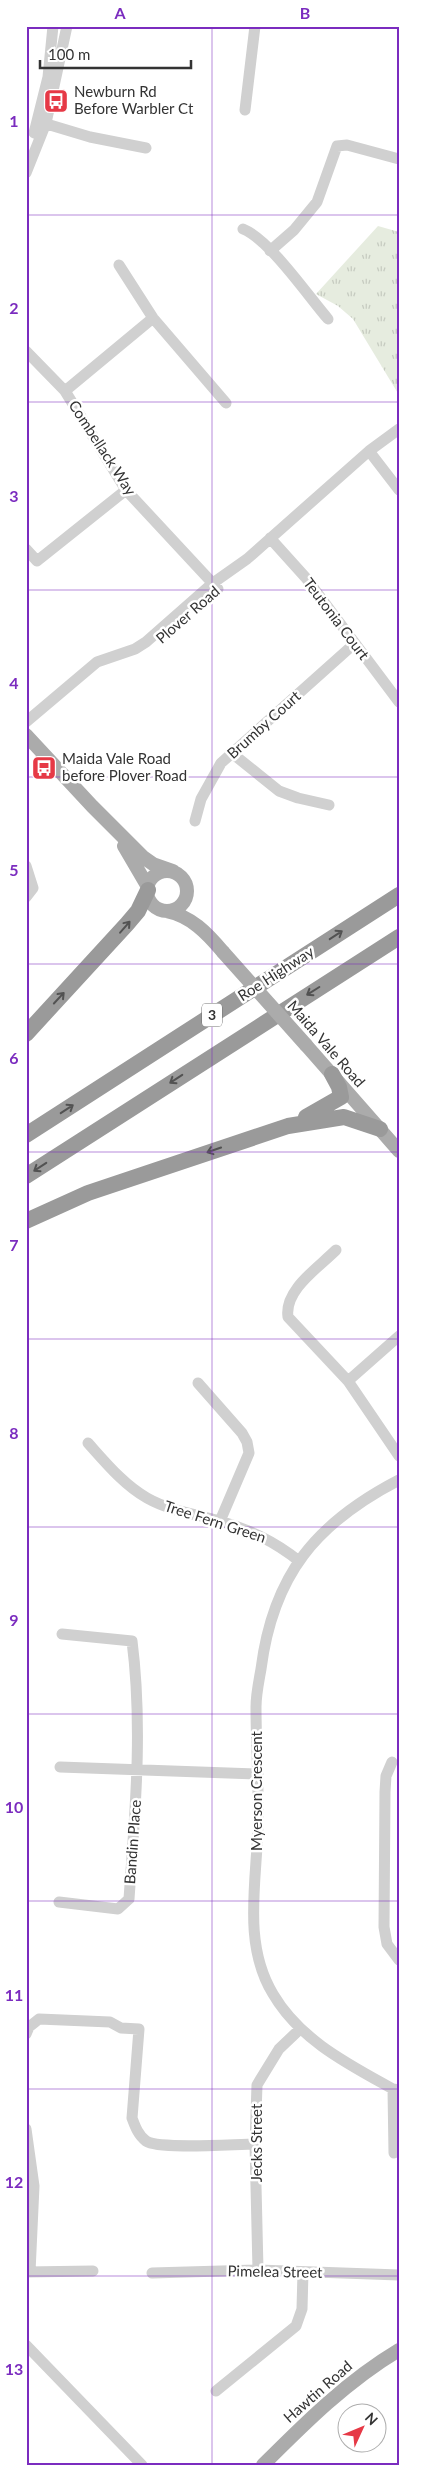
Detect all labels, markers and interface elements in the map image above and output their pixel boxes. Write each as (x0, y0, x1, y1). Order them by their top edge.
text: A (113, 3, 126, 22)
text: B (300, 3, 310, 22)
scale bar (40, 38, 191, 70)
text: 100 m (48, 45, 90, 63)
place label: Newburn Rd Before Warbler Ct (74, 82, 194, 117)
bus stop icon: Newburn Rd Before Warbler Ct (43, 88, 69, 114)
text: 1 (9, 111, 19, 130)
text: 2 (9, 298, 19, 317)
street label: Combellack Way (65, 397, 140, 499)
text: 3 (9, 486, 19, 505)
street label: Teutonia Court (300, 574, 374, 663)
street label: Plover Road (152, 582, 223, 647)
text: 4 (9, 673, 19, 692)
street label: Brumby Court (223, 686, 304, 762)
place label: Maida Vale Road before Plover Road (62, 749, 187, 784)
bus stop icon: Maida Vale Road before Plover Road (31, 755, 57, 781)
text: 5 (9, 860, 19, 879)
one-way arrow (119, 920, 130, 933)
one-way arrow (329, 930, 343, 940)
street label: Roe Highway (234, 942, 317, 1004)
one-way arrow (307, 986, 321, 996)
one-way arrow (53, 992, 65, 1005)
street label: Maida Vale Road (284, 996, 369, 1090)
road number: 3 (202, 1004, 222, 1026)
text: 6 (9, 1048, 19, 1067)
one-way arrow (170, 1074, 184, 1084)
one-way arrow (60, 1103, 74, 1113)
one-way arrow (207, 1146, 223, 1155)
one-way arrow (33, 1162, 47, 1173)
text: 7 (9, 1235, 19, 1254)
text: 8 (9, 1423, 19, 1442)
street label: Tree Fern Green (162, 1496, 268, 1546)
text: 9 (9, 1610, 19, 1629)
street label: Myerson Crescent (247, 1730, 265, 1851)
text: 10 (5, 1797, 23, 1816)
street label: Bandin Place (120, 1799, 144, 1885)
text: 11 (5, 1985, 23, 2004)
street label: Jecks Street (247, 2103, 265, 2182)
text: 12 (5, 2172, 23, 2191)
street label: Pimelea Street (227, 2261, 323, 2281)
street label: Hawtin Road (279, 2357, 355, 2426)
text: 13 (5, 2359, 23, 2378)
north arrow (338, 2404, 388, 2454)
text: N (362, 2409, 382, 2428)

